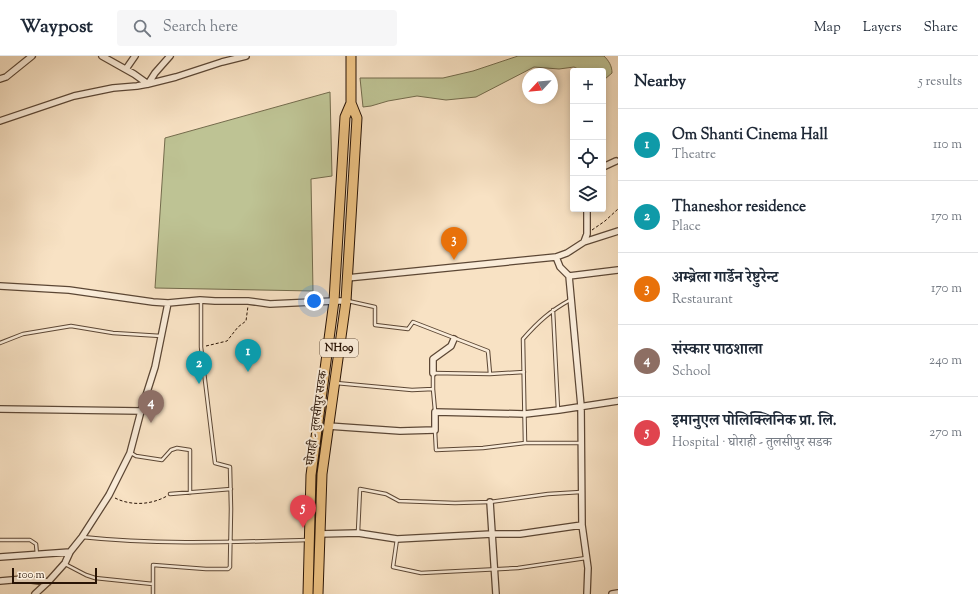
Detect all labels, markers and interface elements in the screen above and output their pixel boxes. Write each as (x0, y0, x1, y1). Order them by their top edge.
search box (117, 10, 397, 46)
text: Waypost (20, 14, 93, 41)
icon: search (131, 17, 153, 39)
text: Search here (163, 17, 238, 38)
text: Map (814, 18, 841, 38)
text: Layers (863, 18, 901, 38)
text: Share (923, 18, 958, 38)
north arrow (522, 68, 558, 104)
map controls (570, 68, 606, 212)
button: + (570, 68, 606, 104)
text: Nearby (634, 70, 686, 94)
text: 5 results (918, 73, 962, 91)
button: − (570, 104, 606, 140)
text: Om Shanti Cinema Hall (672, 125, 828, 146)
text: 1 (645, 136, 649, 154)
text: 110 m (933, 136, 962, 154)
button: locate (570, 140, 606, 176)
text: Theatre (672, 146, 716, 164)
button: layers (570, 176, 606, 212)
text: Thaneshor residence (672, 197, 806, 218)
text: 2 (644, 208, 650, 226)
text: 170 m (931, 208, 962, 226)
text: Place (672, 218, 701, 236)
pin: 3 (441, 227, 467, 260)
text: अम्ब्रेला गार्डेन रेष्टुरेन्ट (672, 268, 778, 289)
text: 3 (644, 280, 650, 298)
text: 170 m (931, 280, 962, 298)
your location (304, 291, 324, 311)
text: Restaurant (672, 291, 733, 309)
pin: 1 (235, 339, 261, 372)
road number: NH09 (320, 339, 358, 357)
text: संस्कार पाठशाला (672, 340, 763, 361)
pin: 2 (186, 351, 212, 384)
text: 4 (644, 352, 650, 370)
text: 240 m (929, 352, 962, 370)
text: School (672, 363, 711, 381)
street label: घोराही - तुलसीपुर सडक (301, 368, 333, 468)
pin: 4 (138, 390, 164, 423)
text: इमानुएल पोलिक्लिनिक प्रा. लि. (672, 411, 837, 432)
text: 5 (645, 424, 649, 442)
text: 270 m (929, 424, 962, 442)
text: Hospital · घोराही - तुलसीपुर सडक (672, 434, 832, 452)
pin: 5 (290, 495, 316, 528)
scale bar (12, 566, 97, 585)
text: 100 m (18, 567, 45, 583)

